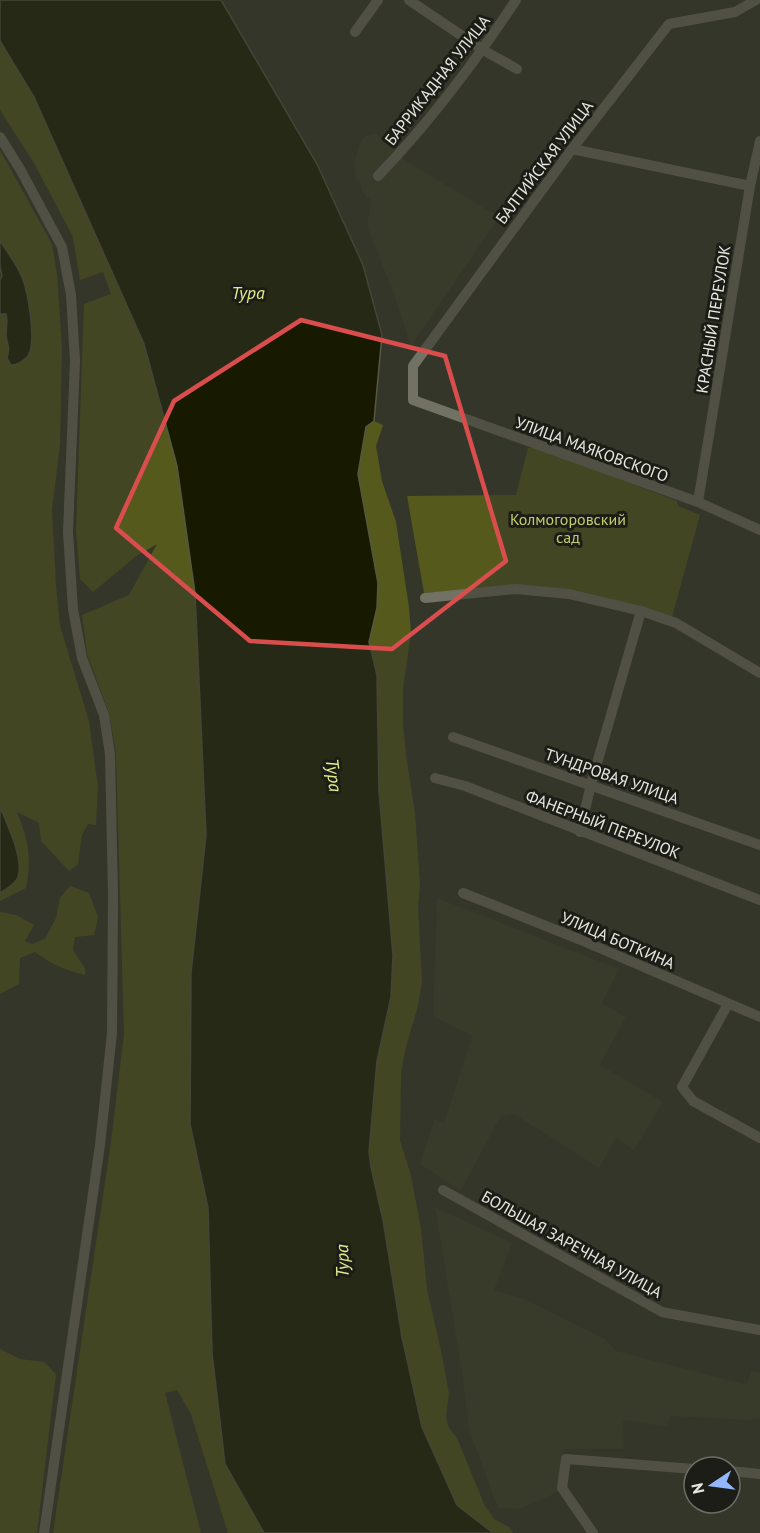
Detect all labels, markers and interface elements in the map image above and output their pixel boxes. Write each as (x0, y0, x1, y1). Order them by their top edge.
street label: БАРРИКАДНАЯ УЛИЦА (380, 11, 494, 149)
street label: БАЛТИЙСКАЯ УЛИЦА (491, 96, 597, 228)
street label: КРАСНЫЙ ПЕРЕУЛОК (691, 243, 735, 395)
water label: Тура (231, 281, 265, 304)
street label: УЛИЦА МАЯКОВСКОГО (513, 412, 671, 486)
park label: Колмогоровский сад (510, 509, 626, 547)
street label: ТУНДРОВАЯ УЛИЦА (542, 744, 682, 808)
water label: Тура (321, 757, 347, 793)
street label: ФАНЕРНЫЙ ПЕРЕУЛОК (523, 785, 683, 863)
street label: УЛИЦА БОТКИНА (558, 907, 679, 973)
street label: БОЛЬШАЯ ЗАРЕЧНАЯ УЛИЦА (478, 1186, 666, 1302)
water label: Тура (330, 1244, 354, 1278)
north arrow (682, 1455, 742, 1515)
text: N (686, 1481, 708, 1496)

